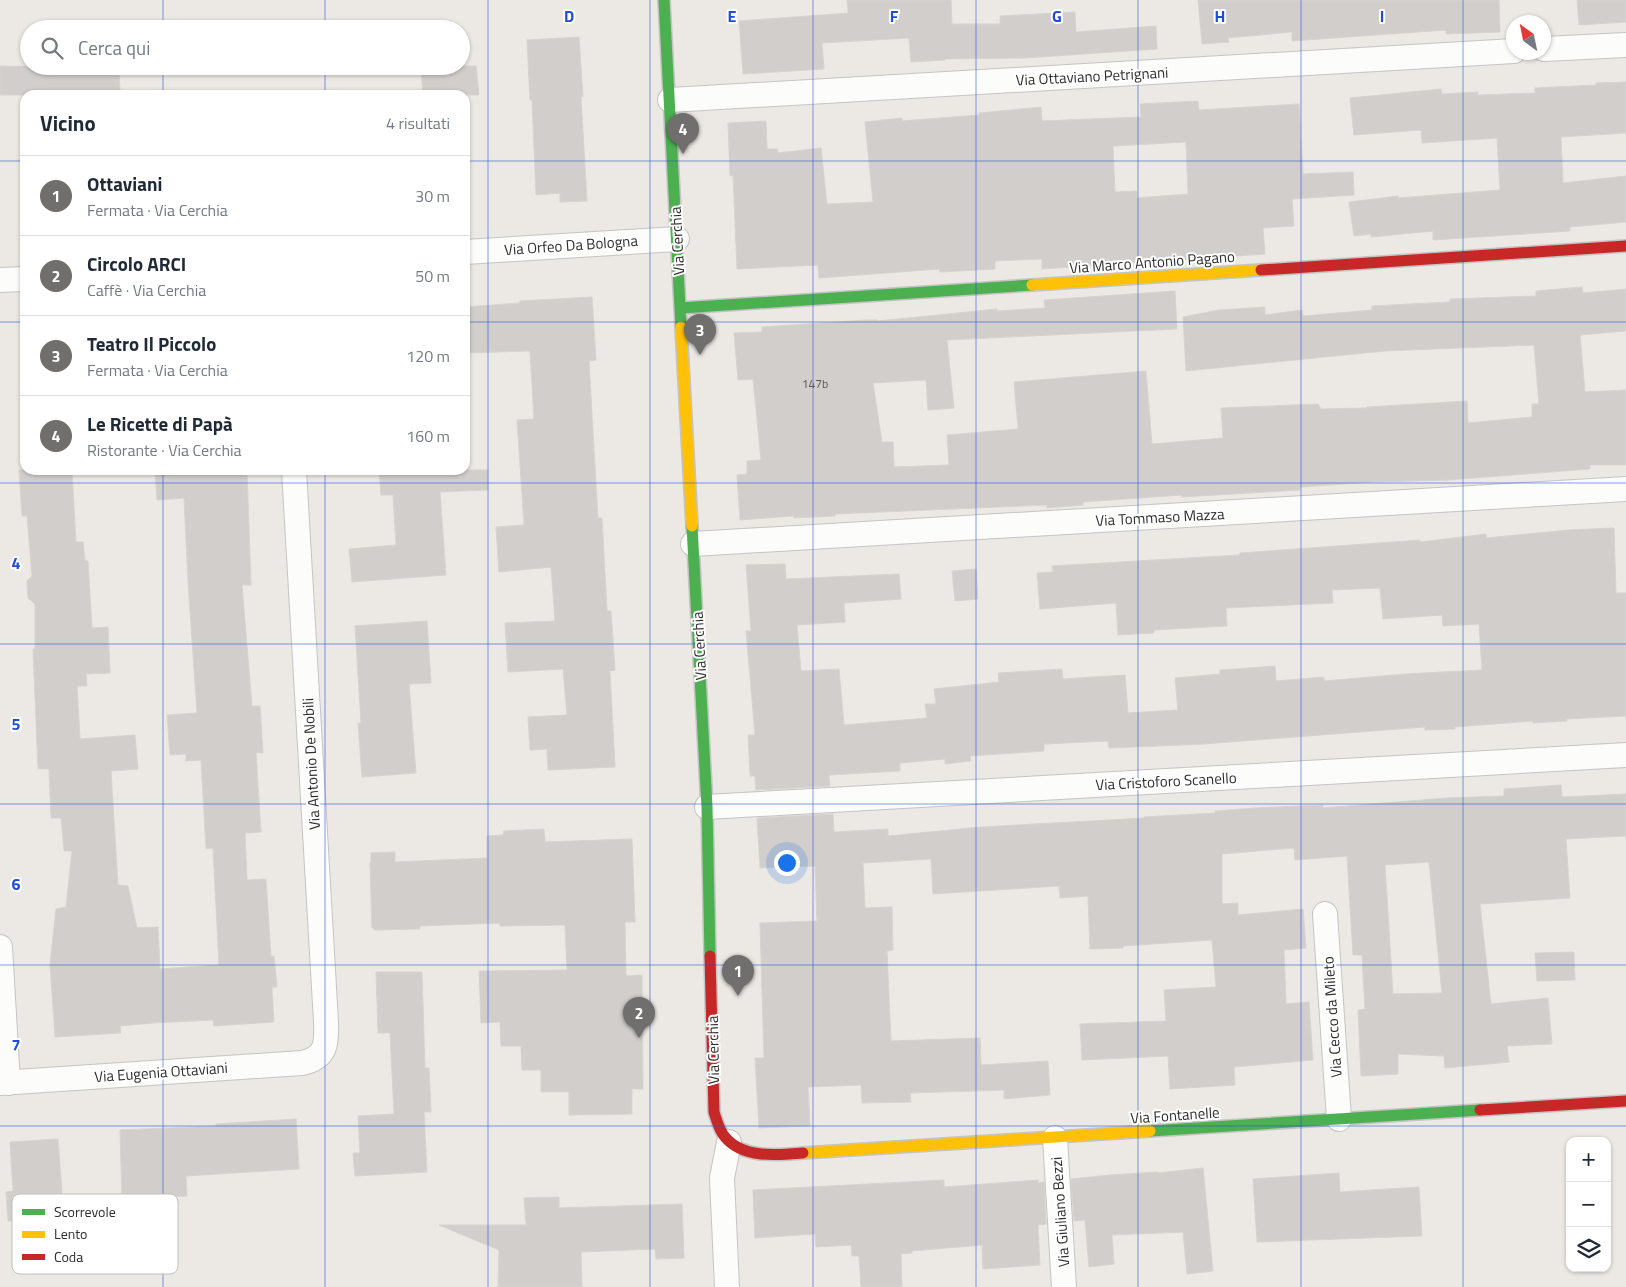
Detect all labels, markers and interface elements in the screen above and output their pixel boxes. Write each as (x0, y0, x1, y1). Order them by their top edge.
text: D (564, 4, 574, 28)
text: E (728, 4, 737, 28)
text: F (890, 4, 899, 28)
text: G (1052, 4, 1062, 28)
text: H (1215, 4, 1225, 28)
text: I (1380, 4, 1384, 28)
north arrow (1506, 15, 1551, 60)
search box (20, 20, 470, 75)
text: Cerca qui (78, 33, 150, 62)
icon: search (38, 34, 66, 62)
street label: Via Ottaviano Petrignani (1015, 61, 1169, 91)
text: Vicino (40, 107, 96, 139)
text: 4 risultati (386, 111, 450, 135)
pin: 4 (667, 113, 699, 154)
text: Ottaviani (87, 169, 162, 198)
text: 1 (52, 184, 60, 208)
text: 30 m (415, 184, 450, 208)
text: Fermata · Via Cerchia (87, 198, 228, 222)
street label: Via Cerchia (664, 206, 690, 276)
street label: Via Orfeo Da Bologna (503, 229, 639, 261)
street label: Via Marco Antonio Pagano (1068, 245, 1236, 279)
text: Circolo ARCI (87, 249, 186, 278)
text: 2 (52, 264, 60, 288)
text: 50 m (415, 264, 450, 288)
text: Caffè · Via Cerchia (87, 278, 206, 302)
pin: 3 (684, 314, 716, 355)
text: Teatro Il Piccolo (87, 329, 216, 358)
text: 3 (52, 344, 60, 368)
text: 120 m (406, 344, 450, 368)
text: Fermata · Via Cerchia (87, 358, 228, 382)
house number: 147b (802, 374, 828, 393)
text: Le Ricette di Papà (87, 409, 233, 438)
text: 4 (52, 424, 60, 448)
text: 160 m (406, 424, 450, 448)
text: Ristorante · Via Cerchia (87, 438, 242, 462)
street label: Via Tommaso Mazza (1095, 502, 1226, 532)
text: 4 (12, 551, 21, 575)
street label: Via Cerchia (686, 611, 712, 681)
street label: Via Antonio De Nobili (296, 697, 326, 831)
text: 5 (12, 712, 21, 736)
street label: Via Cristoforo Scanello (1095, 766, 1237, 796)
your location (774, 850, 800, 876)
text: 6 (12, 872, 21, 896)
pin: 1 (722, 955, 754, 996)
street label: Via Cecco da Mileto (1316, 956, 1348, 1078)
pin: 2 (623, 997, 655, 1038)
street label: Via Cerchia (701, 1015, 725, 1085)
text: 7 (12, 1033, 20, 1057)
street label: Via Eugenia Ottaviani (94, 1056, 228, 1088)
street label: Via Fontanelle (1130, 1100, 1220, 1130)
map controls (1566, 1137, 1611, 1272)
button: + (1566, 1137, 1611, 1182)
street label: Via Giuliano Bezzi (1045, 1156, 1075, 1268)
button: − (1566, 1182, 1611, 1227)
legend (12, 1194, 178, 1274)
text: Scorrevole (54, 1201, 116, 1222)
text: Lento (54, 1223, 88, 1244)
button: layers (1566, 1227, 1611, 1272)
text: Coda (54, 1246, 83, 1267)

